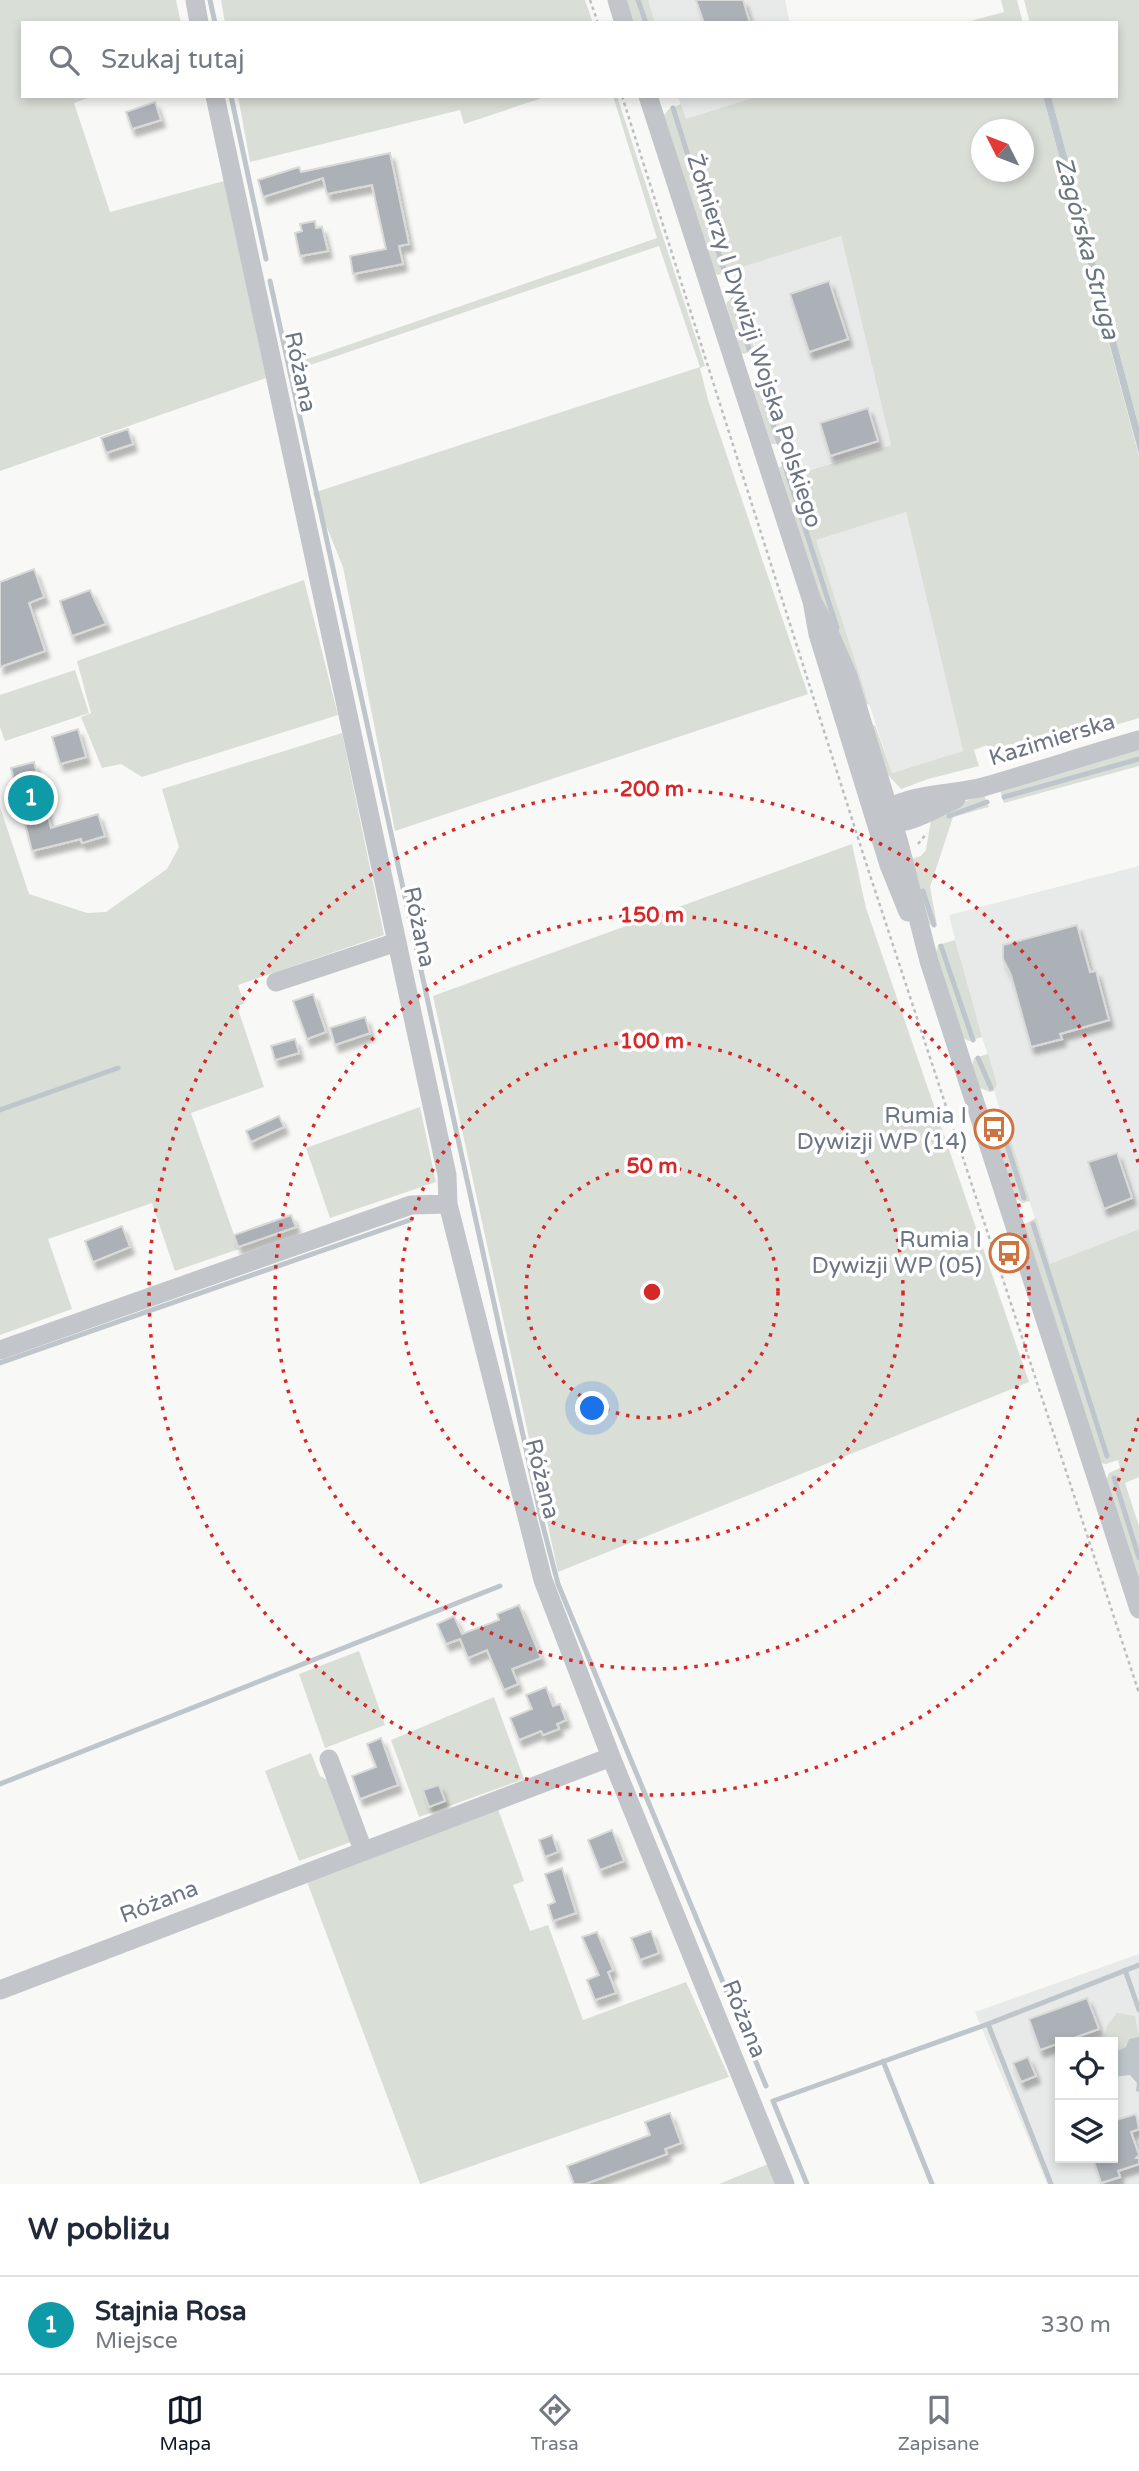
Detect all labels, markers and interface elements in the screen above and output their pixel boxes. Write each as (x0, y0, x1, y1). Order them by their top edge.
search box (21, 21, 1118, 98)
icon: search (45, 41, 83, 79)
text: Szukaj tutaj (101, 44, 245, 75)
north arrow (971, 119, 1034, 182)
street label: Żołnierzy I Dywizji Wojska Polskiego (680, 151, 828, 531)
water label: Zagórska Struga (1049, 154, 1125, 343)
street label: Różana (278, 329, 322, 415)
street label: Kazimierska (986, 708, 1118, 772)
pin: 1 (8, 772, 54, 824)
text: 200 m (620, 777, 684, 802)
street label: Różana (397, 884, 441, 970)
text: 150 m (620, 903, 684, 928)
text: 100 m (620, 1029, 684, 1054)
place label: Rumia I Dywizji WP (14) (797, 1102, 967, 1156)
bus stop icon: Rumia I Dywizji WP (14) (973, 1108, 1015, 1150)
text: 50 m (626, 1154, 678, 1179)
place label: Rumia I Dywizji WP (05) (812, 1226, 982, 1280)
bus stop icon: Rumia I Dywizji WP (05) (988, 1232, 1030, 1274)
centre of rings (640, 1280, 664, 1304)
your location (575, 1391, 609, 1425)
street label: Różana (519, 1436, 565, 1522)
street label: Różana (116, 1874, 202, 1930)
street label: Różana (716, 1976, 772, 2062)
map controls (1055, 2037, 1118, 2163)
button: locate (1055, 2037, 1118, 2100)
button: layers (1055, 2100, 1118, 2163)
text: W pobliżu (28, 2211, 170, 2248)
text: Stajnia Rosa (95, 2296, 247, 2327)
text: 1 (44, 2311, 58, 2339)
text: 330 m (1041, 2311, 1111, 2339)
text: Miejsce (95, 2327, 178, 2355)
tab: Mapa (160, 2391, 211, 2455)
tab: Trasa (530, 2391, 579, 2455)
tab: Zapisane (898, 2391, 979, 2455)

